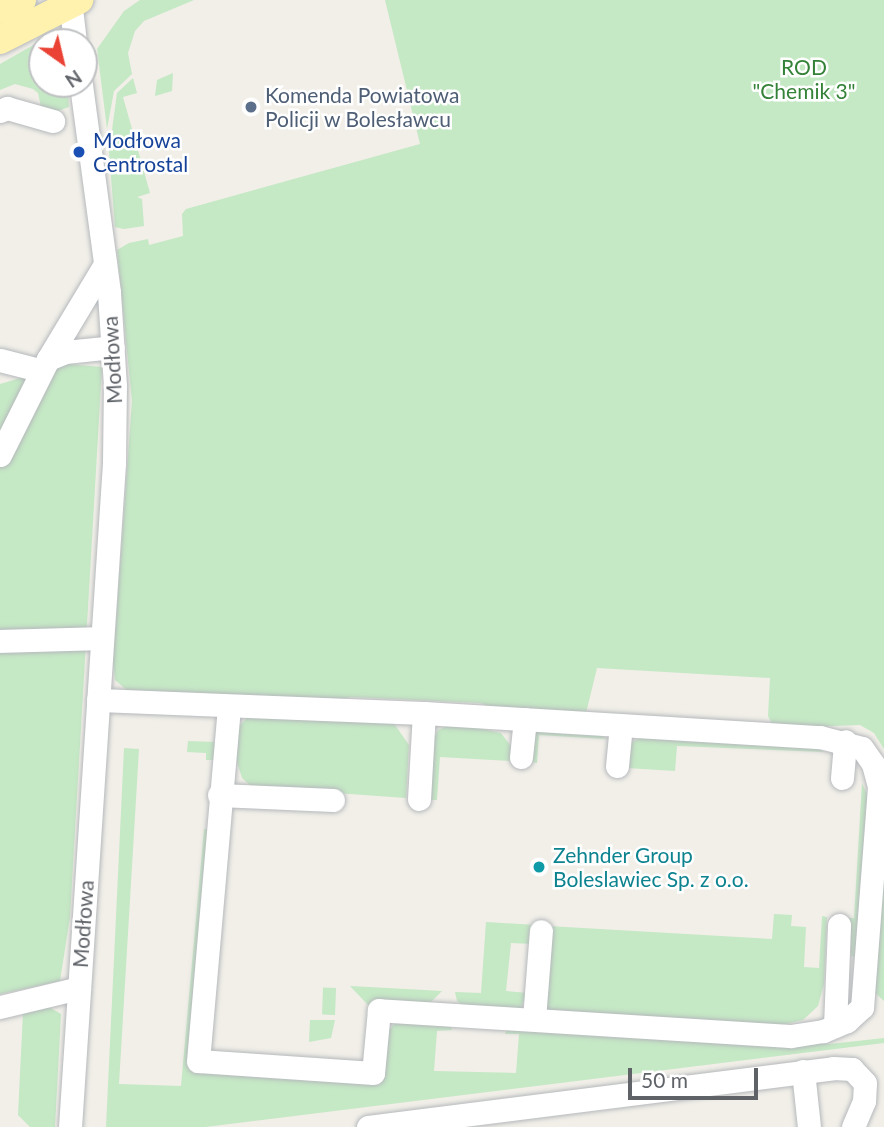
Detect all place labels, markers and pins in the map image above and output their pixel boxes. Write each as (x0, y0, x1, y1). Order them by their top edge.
place label: Komenda Powiatowa Policji w Bolesławcu (265, 82, 459, 132)
marker: Komenda Powiatowa Policji w Bolesławcu (243, 99, 259, 115)
place label: Modłowa Centrostal (93, 127, 188, 177)
marker: Modłowa Centrostal (71, 144, 87, 160)
place label: Zehnder Group Boleslawiec Sp. z o.o. (553, 842, 749, 892)
marker: Zehnder Group Boleslawiec Sp. z o.o. (531, 859, 547, 875)

